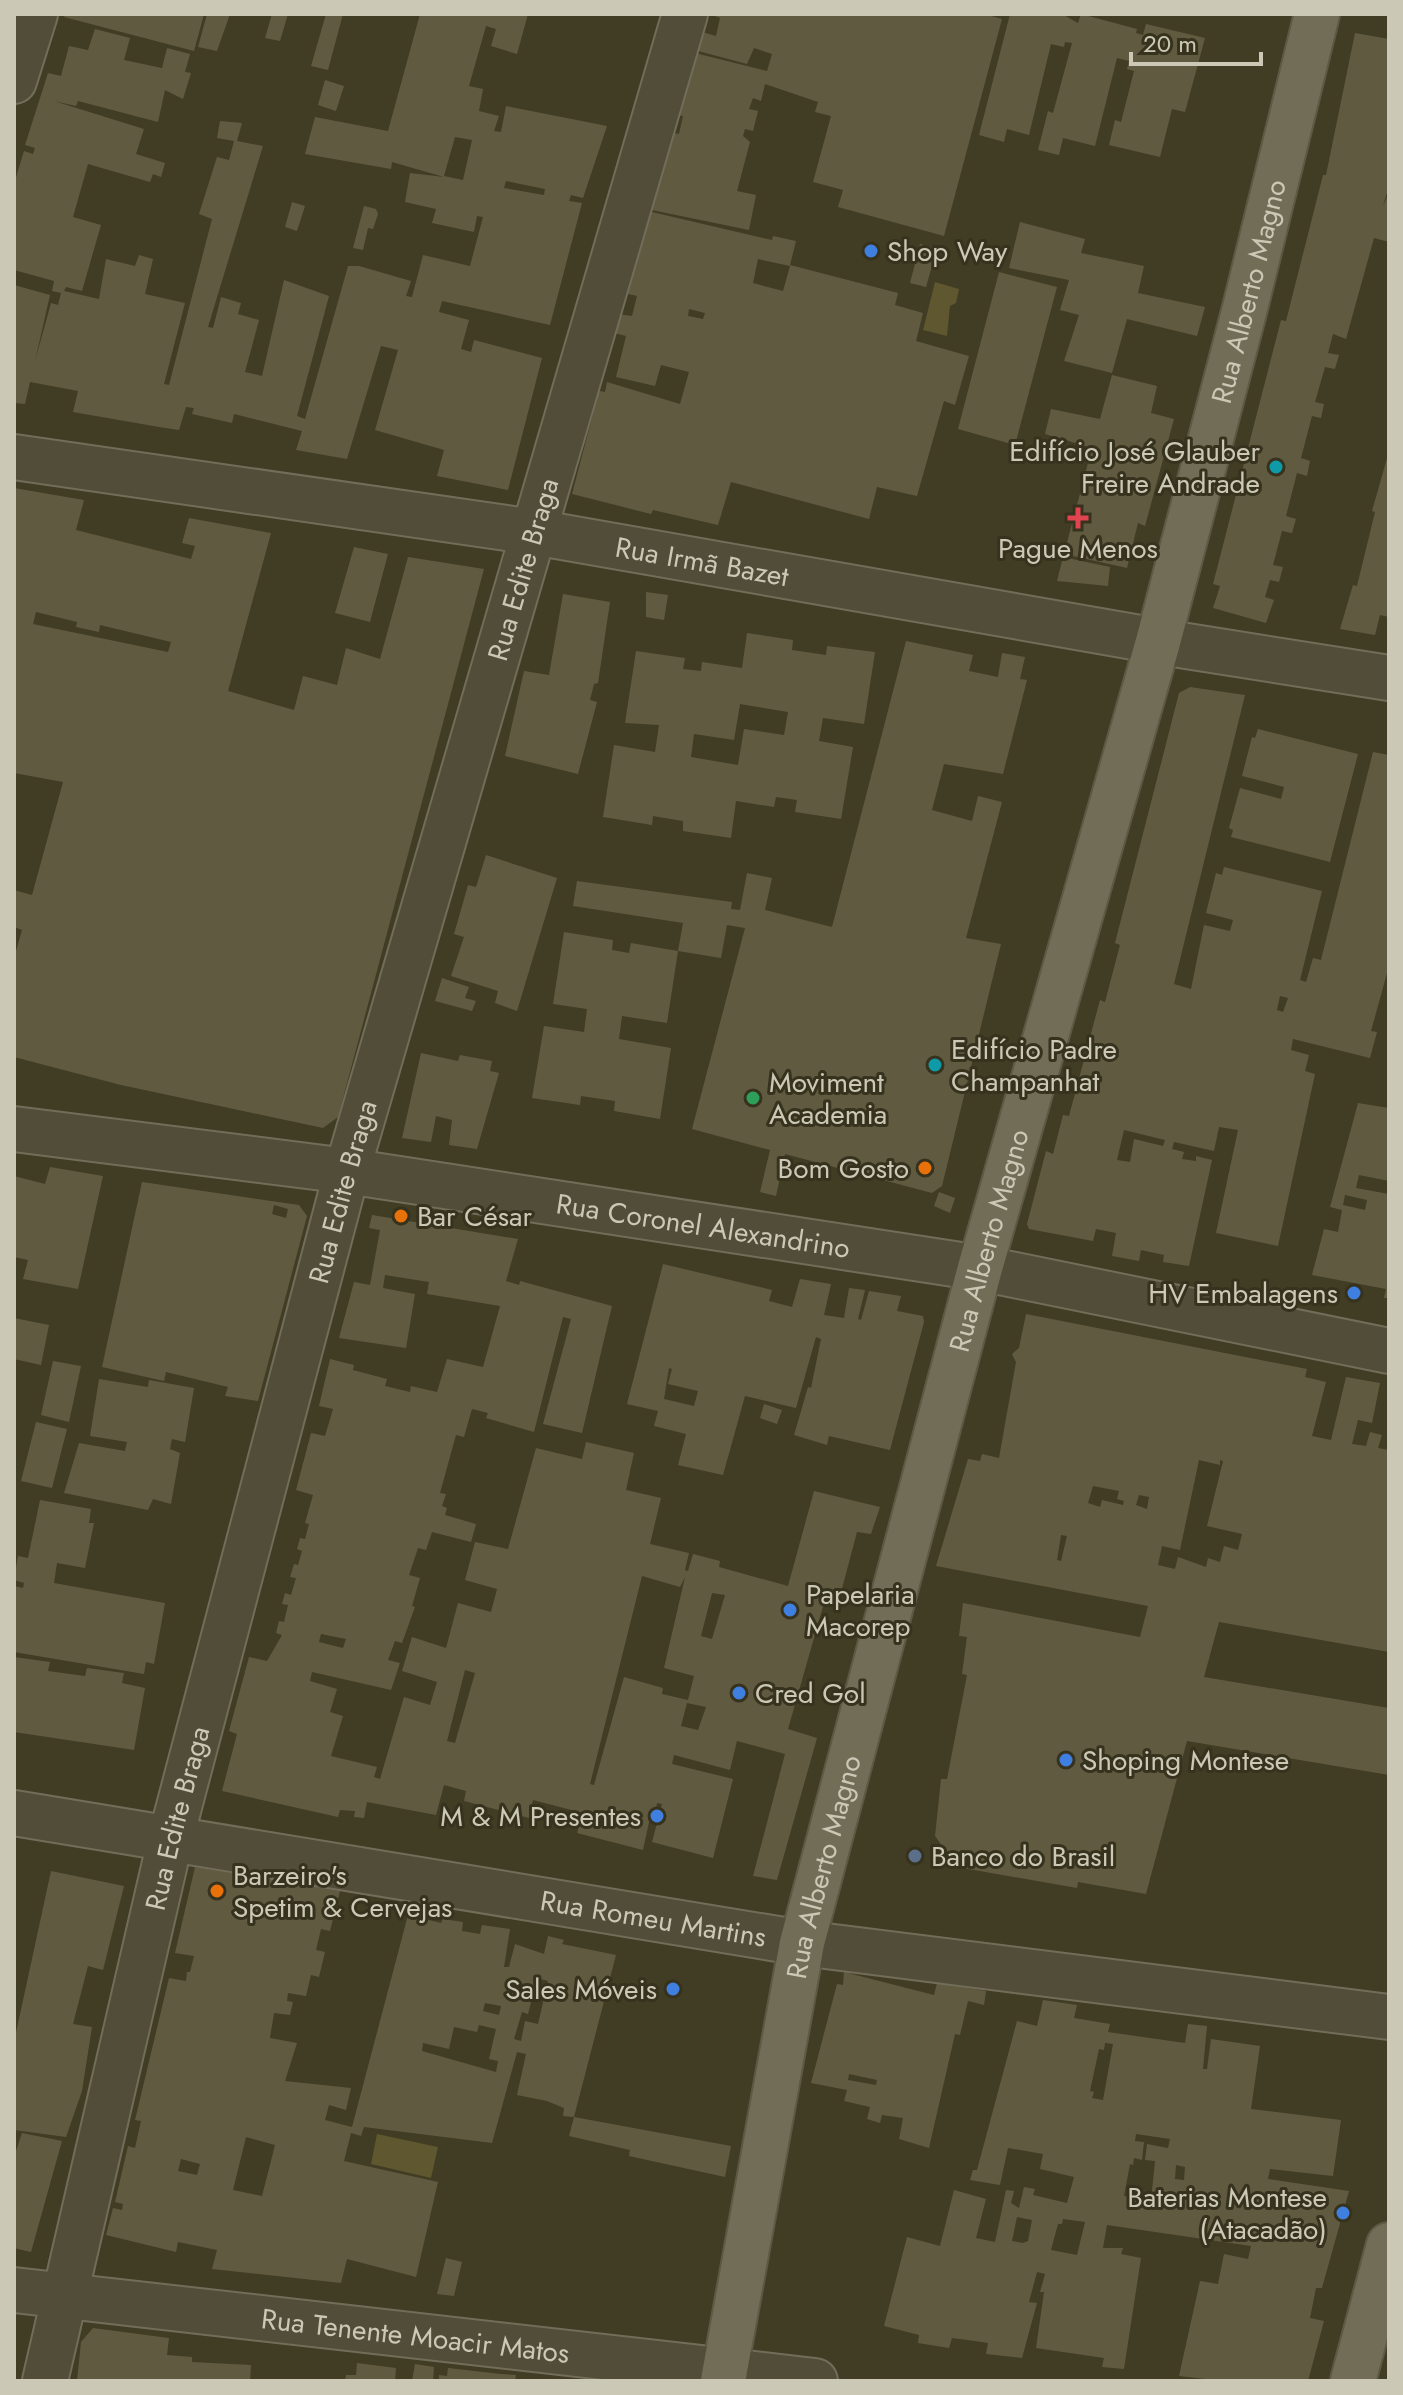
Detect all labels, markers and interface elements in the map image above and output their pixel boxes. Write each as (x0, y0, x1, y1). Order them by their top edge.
scale bar (1131, 16, 1261, 66)
text: 20 m (1143, 26, 1197, 61)
street label: Rua Alberto Magno (1200, 175, 1296, 408)
place label: Shop Way (887, 231, 1008, 272)
marker: Shop Way (862, 242, 880, 260)
place label: Edifício José Glauber Freire Andrade (1009, 431, 1260, 504)
marker: Edifício José Glauber Freire Andrade (1267, 458, 1285, 476)
street label: Rua Edite Braga (477, 473, 569, 666)
marker: Pague Menos (1069, 509, 1087, 527)
street label: Rua Irmã Bazet (612, 526, 792, 597)
place label: Pague Menos (998, 528, 1158, 569)
place label: Edifício Padre Champanhat (951, 1029, 1117, 1102)
marker: Edifício Padre Champanhat (926, 1056, 944, 1074)
place label: Moviment Academia (769, 1062, 887, 1135)
marker: Moviment Academia (744, 1089, 762, 1107)
street label: Rua Edite Braga (298, 1095, 387, 1288)
street label: Rua Alberto Magno (938, 1124, 1039, 1356)
place label: Bom Gosto (778, 1148, 909, 1189)
marker: Bom Gosto (916, 1159, 934, 1177)
street label: Rua Coronel Alexandrino (553, 1183, 853, 1268)
place label: Bar César (417, 1196, 532, 1237)
marker: Bar César (392, 1207, 410, 1225)
place label: HV Embalagens (1148, 1273, 1338, 1314)
marker: HV Embalagens (1345, 1284, 1363, 1302)
place label: Papelaria Macorep (806, 1574, 915, 1647)
marker: Papelaria Macorep (781, 1601, 799, 1619)
place label: Cred Gol (755, 1673, 866, 1714)
marker: Cred Gol (730, 1684, 748, 1702)
street label: Rua Edite Braga (134, 1722, 220, 1914)
place label: Shoping Montese (1082, 1740, 1289, 1781)
street label: Rua Alberto Magno (775, 1750, 871, 1982)
marker: Shoping Montese (1057, 1751, 1075, 1769)
place label: M & M Presentes (440, 1796, 641, 1837)
marker: M & M Presentes (648, 1807, 666, 1825)
place label: Banco do Brasil (931, 1836, 1115, 1877)
marker: Banco do Brasil (906, 1847, 924, 1865)
place label: Barzeiro's Spetim & Cervejas (233, 1855, 452, 1928)
street label: Rua Romeu Martins (537, 1880, 769, 1957)
marker: Barzeiro's Spetim & Cervejas (208, 1882, 226, 1900)
place label: Sales Móveis (505, 1969, 657, 2010)
marker: Sales Móveis (664, 1980, 682, 1998)
place label: Baterias Montese (Atacadão) (1127, 2177, 1327, 2250)
marker: Baterias Montese (Atacadão) (1334, 2204, 1352, 2222)
street label: Rua Tenente Moacir Matos (259, 2298, 572, 2373)

